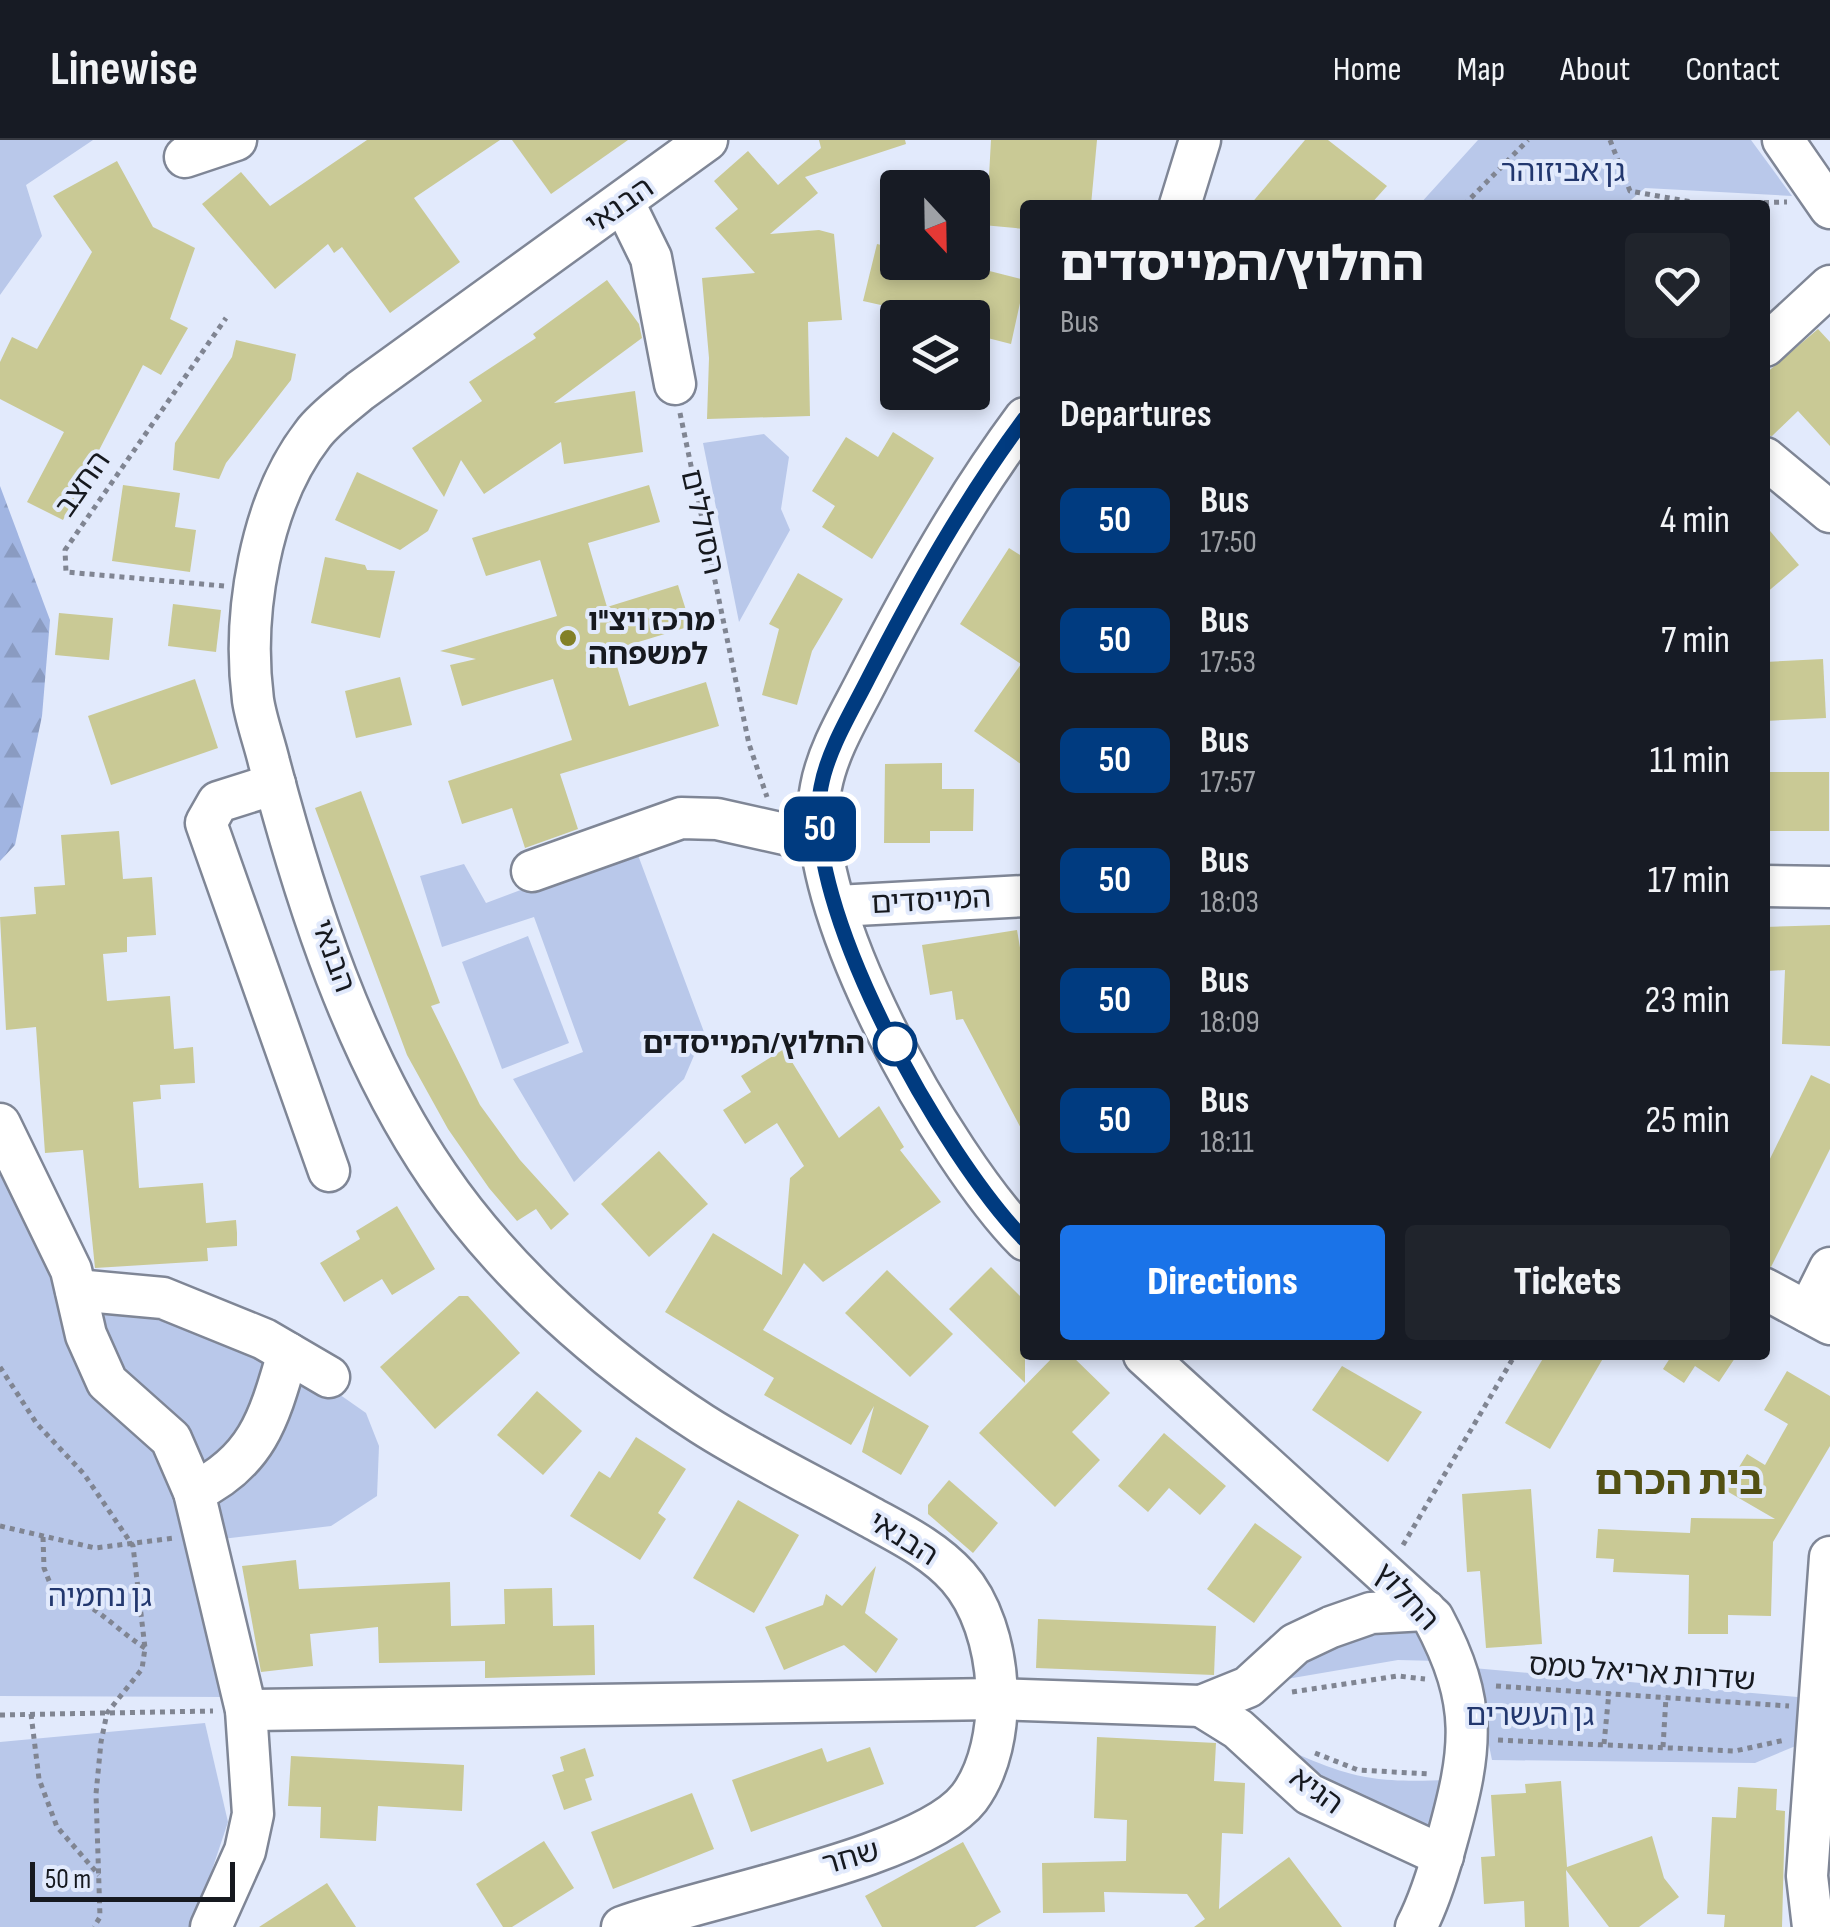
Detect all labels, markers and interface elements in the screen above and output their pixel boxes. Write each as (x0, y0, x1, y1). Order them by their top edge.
text: Linewise (50, 41, 198, 98)
text: Home (1333, 48, 1402, 91)
text: Map (1457, 48, 1505, 91)
text: About (1560, 48, 1630, 91)
text: Contact (1685, 48, 1780, 91)
park label: גן אביזוהר (1501, 154, 1625, 190)
street label: הבנאי (579, 170, 661, 242)
north arrow (880, 170, 990, 280)
map controls (880, 170, 990, 410)
button: heart (1625, 233, 1730, 338)
text: החלוץ/המייסדים (1060, 237, 1424, 294)
button: layers (880, 300, 990, 410)
text: Bus (1060, 303, 1099, 342)
text: Departures (1060, 392, 1212, 437)
street label: החצב (48, 444, 118, 524)
street label: הסוללים (672, 466, 732, 578)
text: Bus (1200, 478, 1249, 523)
text: 4 min (1660, 498, 1730, 543)
text: 50 (1099, 499, 1131, 542)
text: 17:50 (1200, 523, 1257, 562)
text: Bus (1200, 598, 1249, 643)
place label: מרכז ויצ"ו למשפחה (588, 603, 715, 673)
text: 7 min (1661, 618, 1730, 663)
text: 50 (1099, 619, 1131, 662)
marker: מרכז ויצ"ו למשפחה (557, 627, 579, 649)
text: 17:53 (1200, 643, 1256, 682)
text: Bus (1200, 718, 1249, 763)
text: 11 min (1650, 738, 1730, 783)
text: 50 (1099, 739, 1131, 782)
text: 17:57 (1200, 763, 1255, 802)
line badge: 50 (775, 796, 865, 862)
text: 50 (804, 808, 836, 851)
text: Bus (1200, 838, 1249, 883)
text: 17 min (1648, 858, 1730, 903)
text: 50 (1099, 859, 1131, 902)
street label: המייסדים (870, 880, 992, 922)
text: 18:03 (1200, 883, 1259, 922)
street label: הבנאי (303, 915, 363, 997)
text: Bus (1200, 958, 1249, 1003)
text: 23 min (1645, 978, 1730, 1023)
text: 50 (1099, 979, 1131, 1022)
text: 18:09 (1200, 1003, 1260, 1042)
marker: החלוץ/המייסדים (874, 1023, 916, 1065)
place label: החלוץ/המייסדים (642, 1026, 865, 1062)
text: Bus (1200, 1078, 1249, 1123)
text: 25 min (1645, 1098, 1730, 1143)
text: 50 (1099, 1099, 1131, 1142)
text: 18:11 (1200, 1123, 1254, 1162)
button: Directions (1060, 1225, 1385, 1340)
button: Tickets (1405, 1225, 1730, 1340)
district label: בית הכרם (1595, 1458, 1763, 1506)
street label: הבנאי (862, 1504, 944, 1574)
street label: החלוץ (1366, 1556, 1446, 1638)
park label: גן נחמיה (48, 1579, 152, 1615)
street label: שדרות אריאל טמס (1527, 1647, 1757, 1699)
park label: גן העשרים (1466, 1698, 1594, 1734)
street label: הגיא (1282, 1760, 1350, 1822)
street label: שחר (818, 1833, 884, 1883)
scale bar (30, 1857, 235, 1902)
text: 50 m (45, 1863, 91, 1896)

